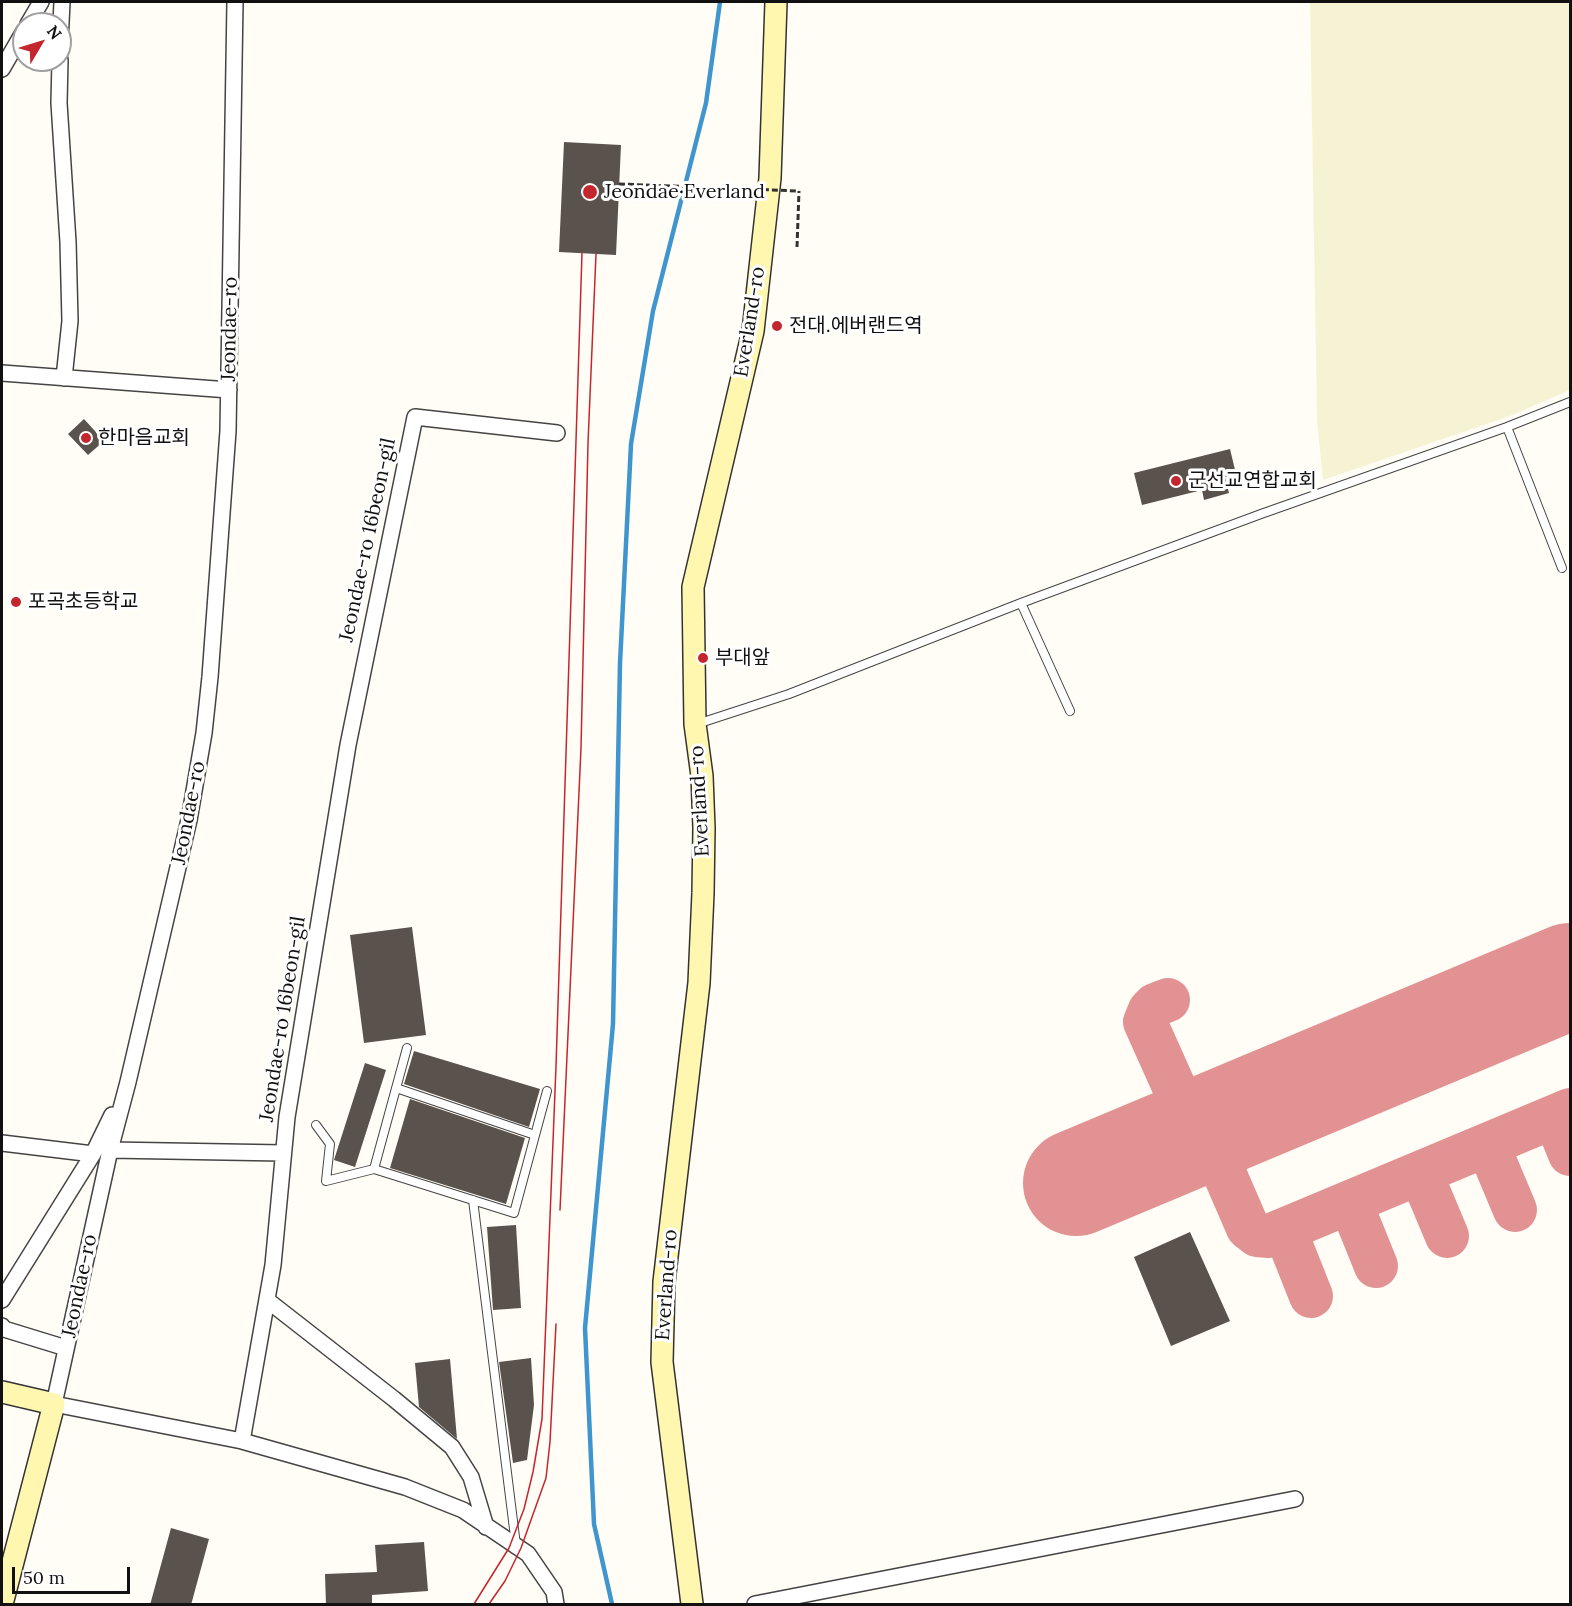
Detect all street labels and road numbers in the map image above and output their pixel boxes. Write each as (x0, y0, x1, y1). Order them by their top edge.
street label: Everland-ro (729, 265, 771, 379)
street label: Jeondae-ro (217, 276, 243, 382)
street label: Jeondae-ro 16beon-gil (335, 436, 401, 644)
street label: Everland-ro (685, 745, 715, 857)
street label: Jeondae-ro (167, 759, 211, 867)
street label: Jeondae-ro 16beon-gil (255, 915, 311, 1123)
street label: Everland-ro (651, 1229, 683, 1341)
street label: Jeondae-ro (57, 1232, 103, 1340)

